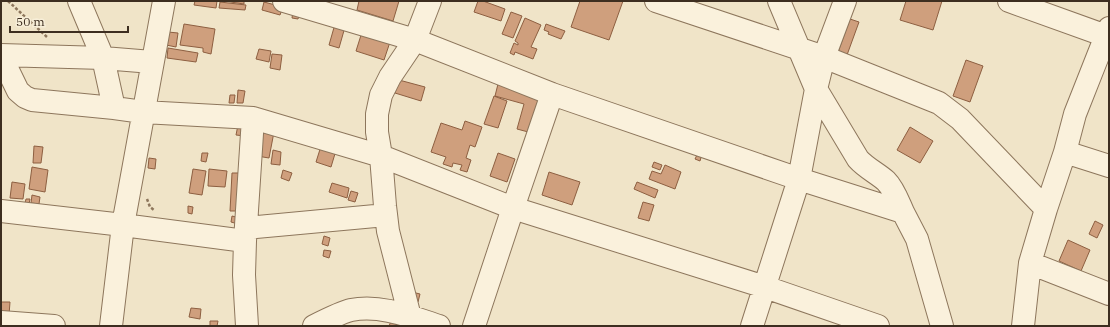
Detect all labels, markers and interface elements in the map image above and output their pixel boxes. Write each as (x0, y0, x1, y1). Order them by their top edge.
scale bar (10, 8, 128, 34)
text: 50 m (16, 14, 45, 29)

